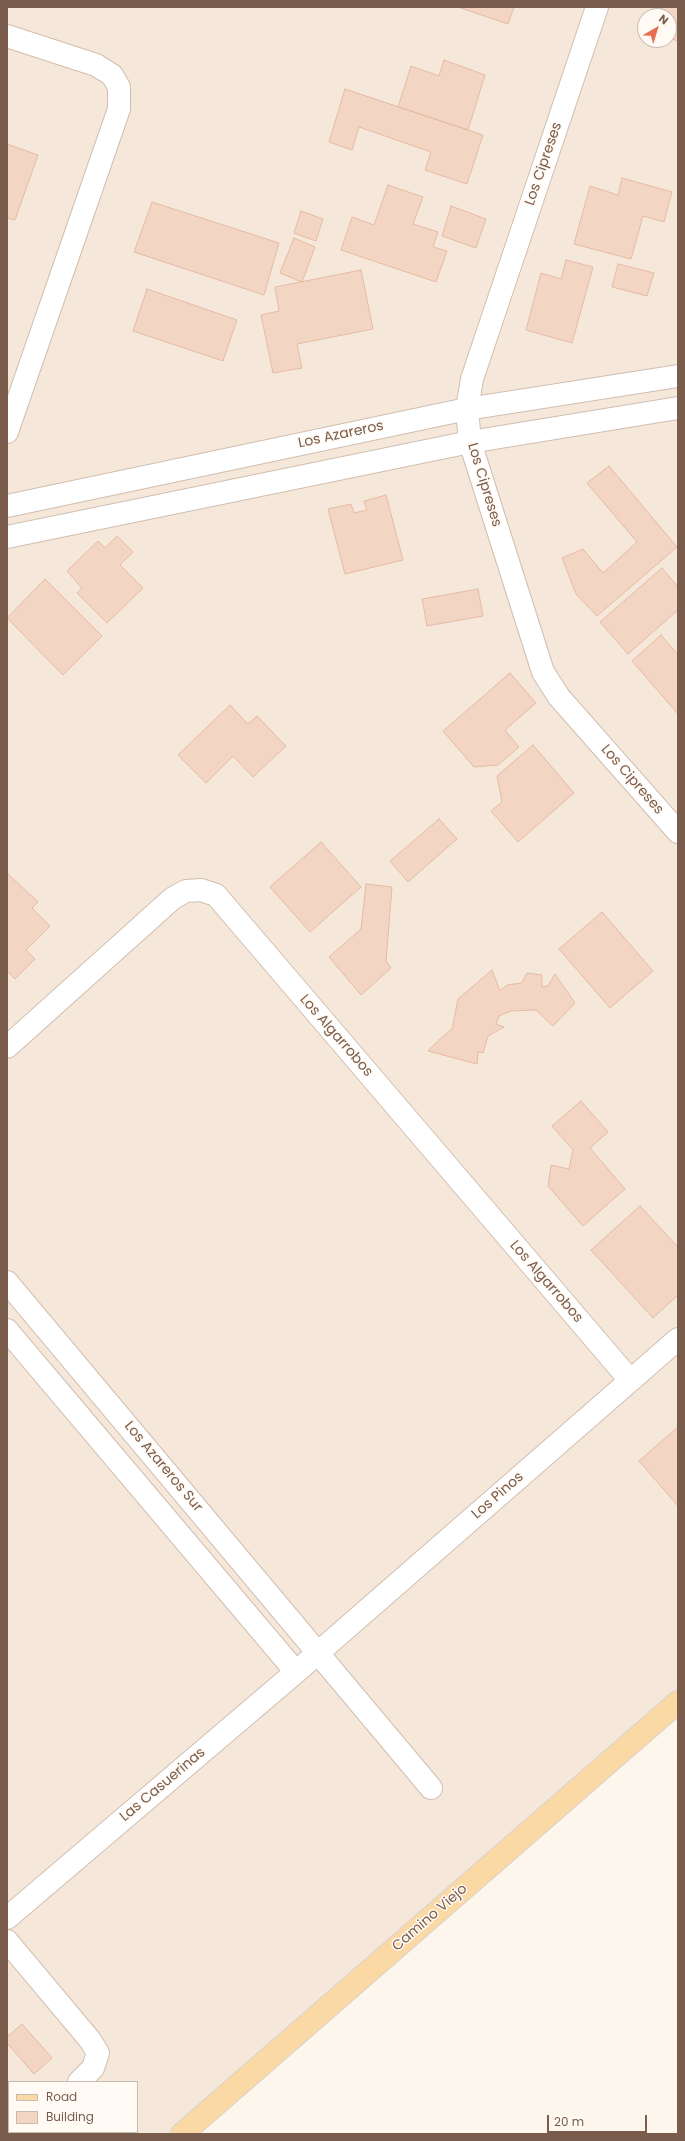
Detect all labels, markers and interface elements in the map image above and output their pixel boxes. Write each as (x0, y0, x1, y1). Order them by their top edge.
north arrow (637, 8, 677, 48)
text: N (656, 10, 672, 28)
street label: Los Cipreses (522, 120, 566, 208)
street label: Los Azareros (297, 418, 385, 452)
street label: Los Cipreses (463, 441, 505, 529)
street label: Los Cipreses (597, 742, 667, 818)
street label: Los Algarrobos (296, 992, 376, 1080)
street label: Los Algarrobos (506, 1238, 586, 1326)
street label: Los Azareros Sur (120, 1418, 206, 1516)
street label: Los Pinos (469, 1469, 527, 1523)
street label: Las Casuerinas (117, 1744, 209, 1826)
street label: Camino Viejo (389, 1881, 471, 1955)
legend (8, 2081, 138, 2133)
text: Road (46, 2088, 77, 2105)
scale bar (549, 2107, 649, 2133)
text: Building (46, 2108, 94, 2125)
text: 20 m (554, 2113, 584, 2130)

